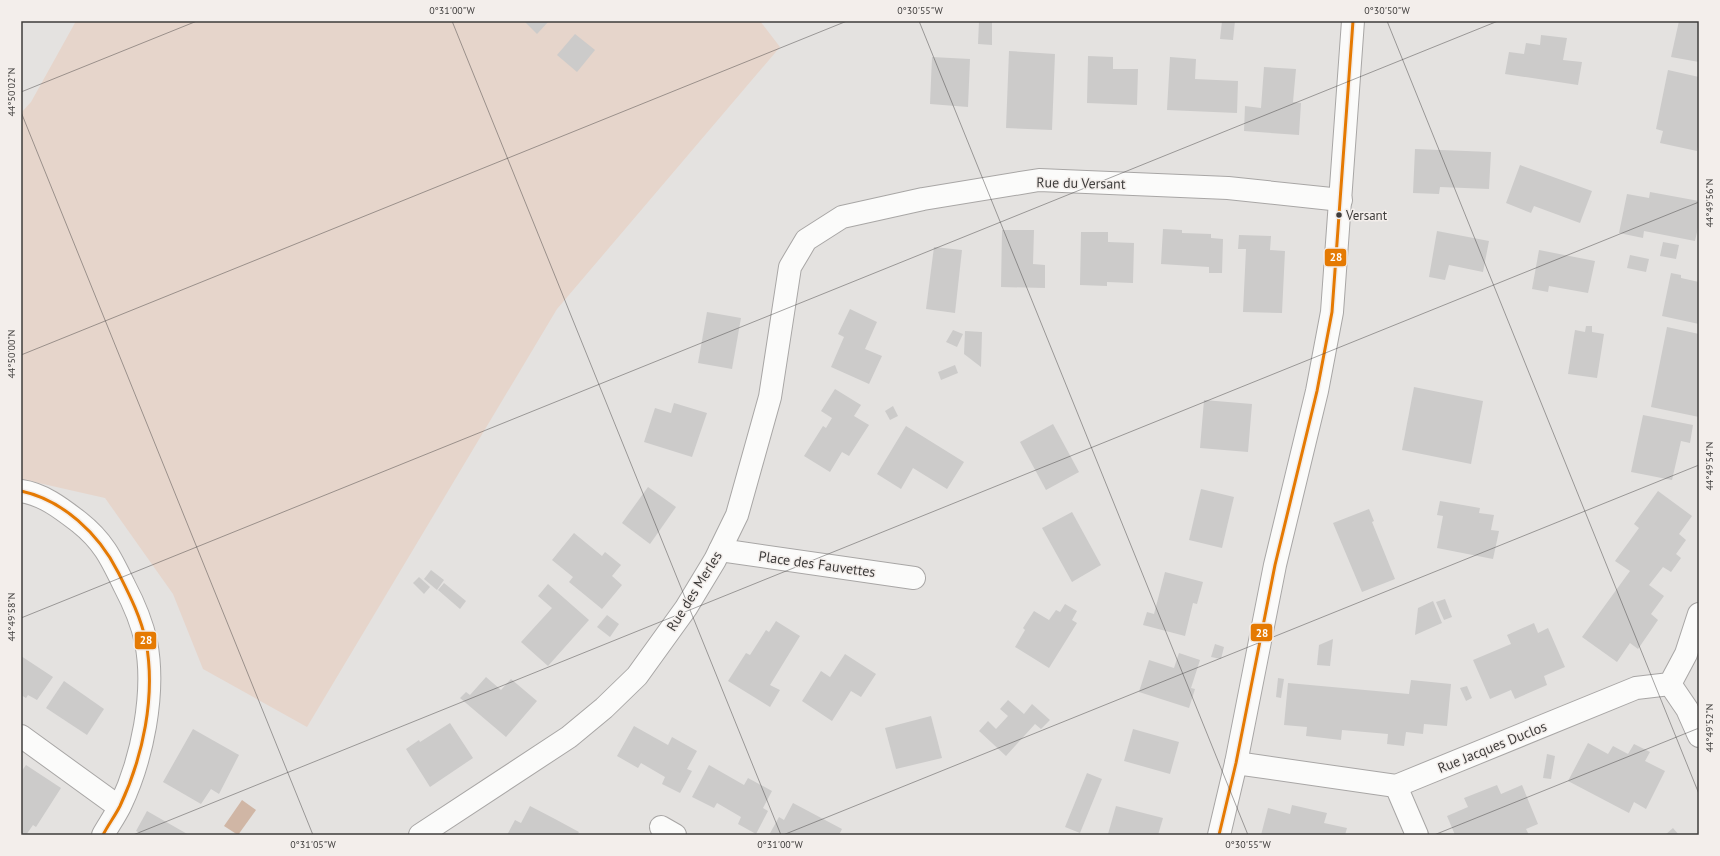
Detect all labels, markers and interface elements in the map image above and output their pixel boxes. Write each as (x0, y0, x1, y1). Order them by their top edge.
text: 0°31'00"W (429, 4, 476, 17)
text: 0°30'55"W (897, 4, 944, 17)
text: 0°30'50"W (1364, 4, 1411, 17)
text: 44°50'02"N (5, 67, 18, 117)
street label: Rue du Versant (1036, 173, 1126, 193)
text: 44°49'56"N (1703, 178, 1716, 228)
place label: Versant (1345, 207, 1388, 224)
marker: Versant (1334, 210, 1344, 220)
line badge: 28 (1324, 248, 1347, 267)
text: 28 (1330, 250, 1342, 264)
text: 44°50'00"N (5, 329, 18, 379)
text: 44°49'54"N (1703, 441, 1716, 491)
street label: Place des Fauvettes (757, 547, 877, 581)
street label: Rue des Merles (662, 548, 726, 634)
text: 44°49'58"N (5, 592, 18, 642)
line badge: 28 (1250, 623, 1273, 642)
text: 28 (1256, 626, 1268, 640)
line badge: 28 (134, 631, 157, 650)
text: 28 (140, 633, 152, 647)
text: 44°49'52"N (1703, 703, 1716, 753)
street label: Rue Jacques Duclos (1435, 717, 1549, 777)
text: 0°31'05"W (290, 838, 337, 851)
text: 0°31'00"W (757, 838, 804, 851)
text: 0°30'55"W (1225, 838, 1272, 851)

